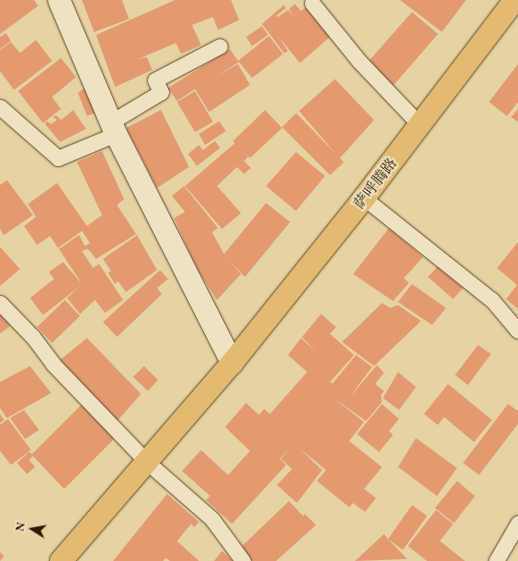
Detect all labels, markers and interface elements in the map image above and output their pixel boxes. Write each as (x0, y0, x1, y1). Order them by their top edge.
street label: 萨呼腾路 (349, 154, 401, 212)
north arrow (12, 509, 52, 549)
text: N (12, 521, 28, 532)

